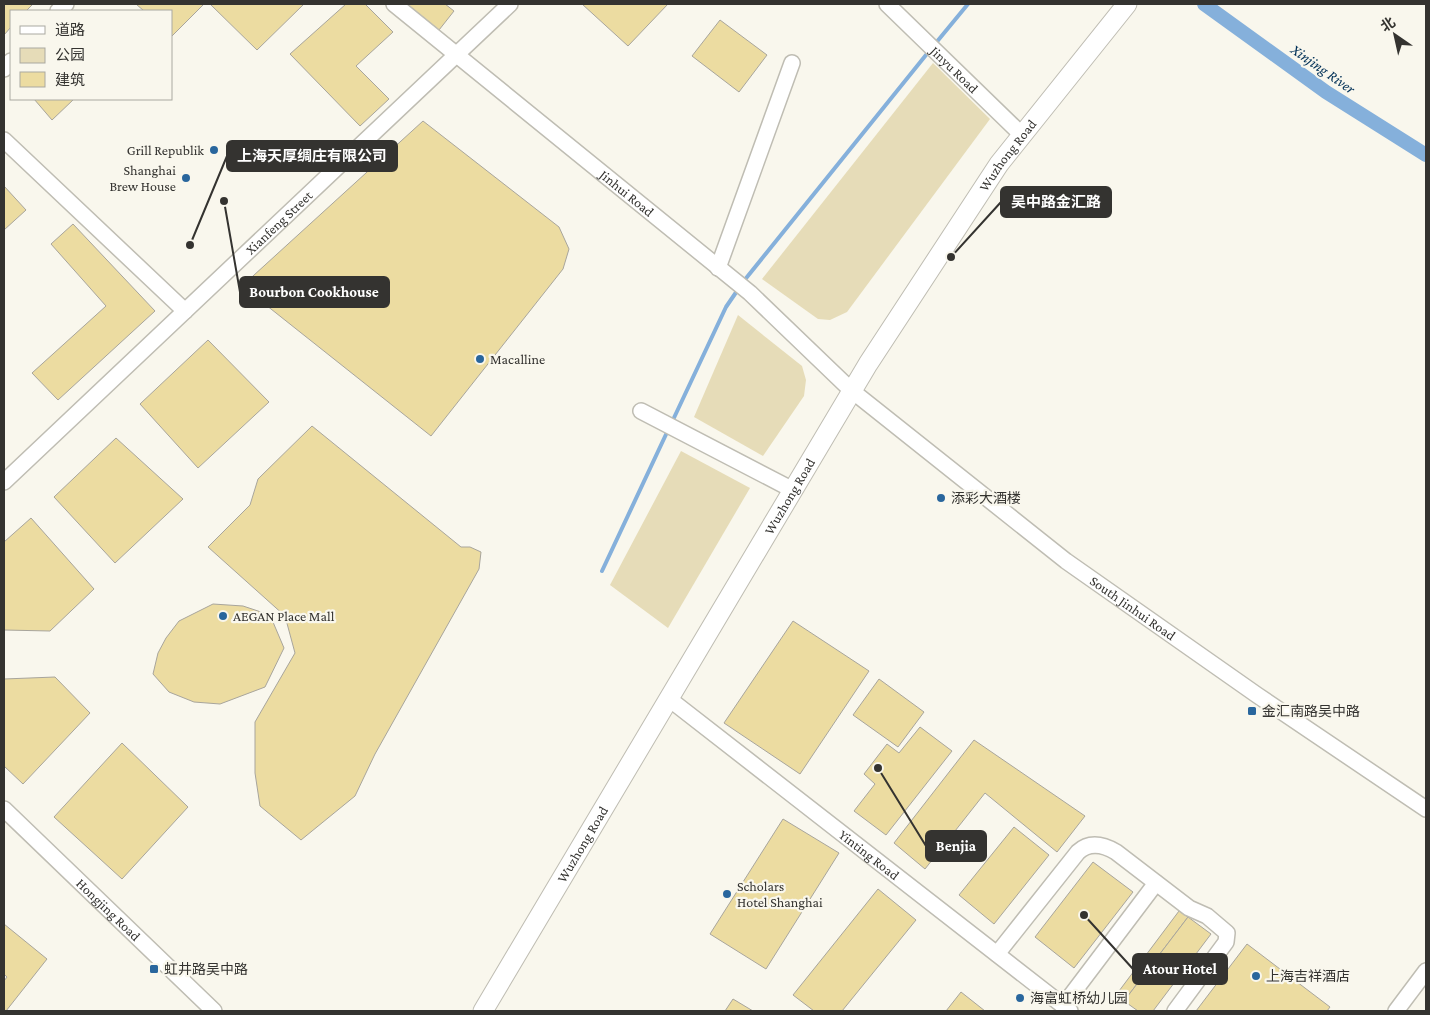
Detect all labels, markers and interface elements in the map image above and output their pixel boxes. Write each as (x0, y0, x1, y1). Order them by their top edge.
legend (10, 10, 172, 100)
north arrow (1370, 10, 1420, 60)
text: 北 (1377, 14, 1398, 35)
text: 道路 (55, 22, 85, 38)
street label: Jinyu Road (926, 41, 982, 97)
water label: Xinjing River (1287, 41, 1359, 98)
text: 公园 (55, 47, 85, 63)
text: 建筑 (55, 72, 85, 88)
street label: Wuzhong Road (975, 116, 1040, 194)
callout: 上海天厚绸庄有限公司 (227, 141, 397, 171)
place label: Grill Republik (127, 142, 204, 158)
marker: Grill Republik (208, 144, 220, 156)
text: 上海天厚绸庄有限公司 (237, 148, 387, 164)
place label: Shanghai Brew House (109, 162, 176, 194)
street label: Jinhui Road (595, 165, 658, 220)
marker: Shanghai Brew House (180, 172, 192, 184)
street label: Xianfeng Street (242, 187, 316, 258)
callout: 吴中路金汇路 (1001, 187, 1111, 217)
text: 吴中路金汇路 (1011, 193, 1101, 210)
callout: Bourbon Cookhouse (240, 277, 389, 307)
text: Bourbon Cookhouse (249, 284, 379, 300)
place label: Macalline (490, 351, 545, 367)
marker: Macalline (474, 353, 486, 365)
street label: Wuzhong Road (760, 455, 818, 537)
place label: 添彩大酒楼 (951, 490, 1021, 506)
marker: 添彩大酒楼 (935, 492, 947, 504)
street label: South Jinhui Road (1087, 572, 1179, 644)
place label: AEGAN Place Mall (233, 608, 335, 624)
marker: AEGAN Place Mall (217, 610, 229, 622)
place label: 金汇南路吴中路 (1262, 703, 1360, 719)
marker: 金汇南路吴中路 (1246, 705, 1258, 717)
street label: Wuzhong Road (553, 803, 611, 885)
street label: Yinting Road (836, 826, 903, 883)
callout: Benjia (926, 831, 986, 861)
text: Benjia (936, 838, 977, 855)
street label: Hongjing Road (73, 875, 144, 944)
place label: Scholars Hotel Shanghai (737, 878, 823, 910)
marker: Scholars Hotel Shanghai (721, 888, 733, 900)
callout: Atour Hotel (1133, 954, 1227, 984)
place label: 虹井路吴中路 (164, 961, 248, 977)
text: Atour Hotel (1142, 961, 1218, 977)
marker: 虹井路吴中路 (148, 963, 160, 975)
place label: 上海吉祥酒店 (1266, 968, 1350, 984)
marker: 上海吉祥酒店 (1250, 970, 1262, 982)
place label: 海富虹桥幼儿园 (1030, 990, 1128, 1006)
marker: 海富虹桥幼儿园 (1014, 992, 1026, 1004)

